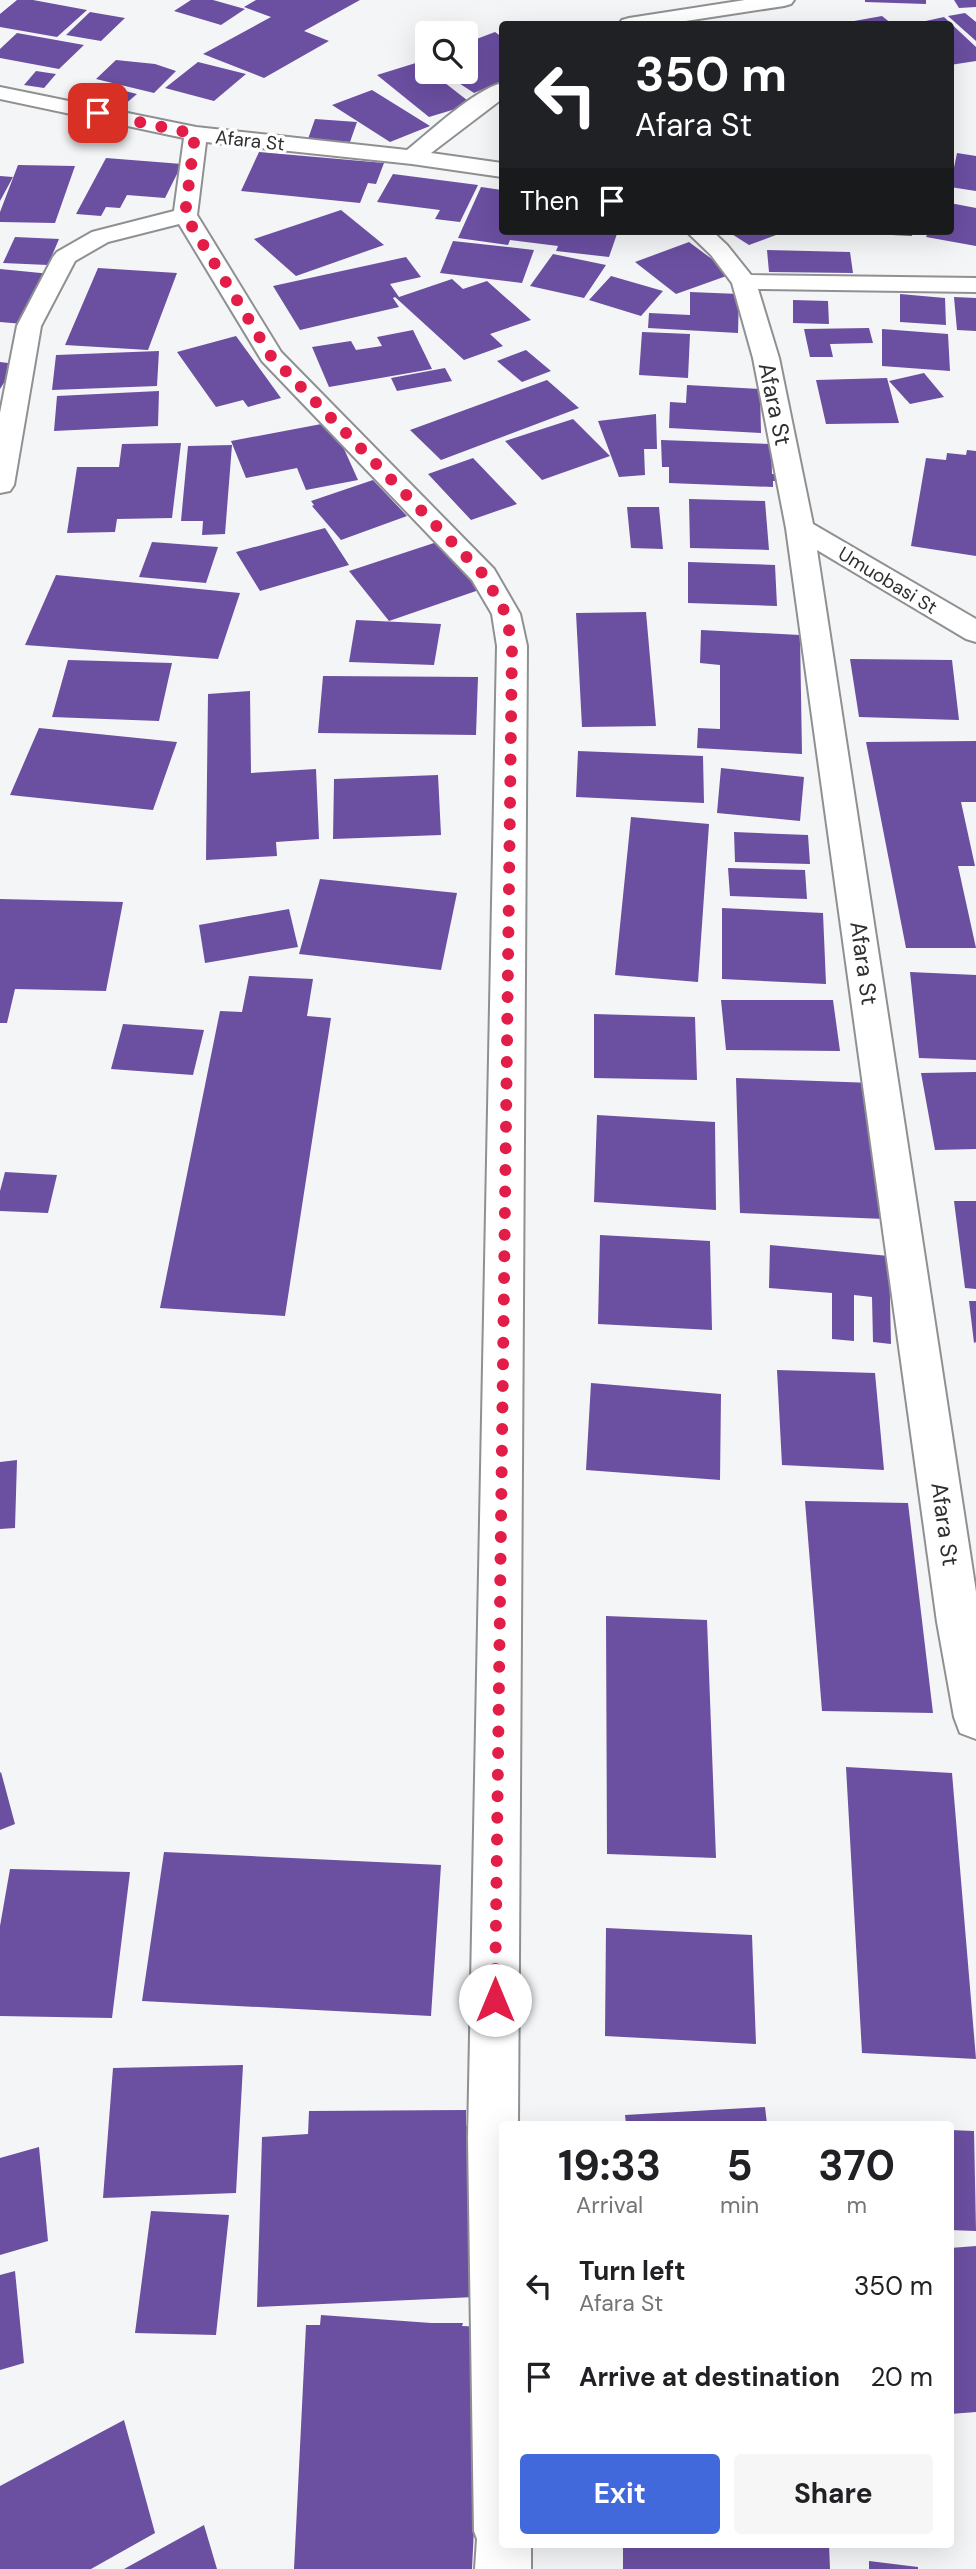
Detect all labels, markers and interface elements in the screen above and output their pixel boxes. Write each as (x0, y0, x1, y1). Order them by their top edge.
map controls (415, 21, 478, 84)
button: search (415, 21, 478, 84)
text: 350 m (635, 42, 787, 106)
icon: left (520, 49, 611, 140)
pin (68, 83, 128, 143)
icon: arrive (79, 94, 117, 132)
text: Afara St (635, 104, 752, 146)
street label: Afara St (214, 124, 286, 157)
icon: arrive (593, 182, 631, 220)
text: Then (520, 184, 579, 218)
street label: Afara St (752, 360, 798, 448)
street label: Umuobasi St (834, 541, 942, 620)
street label: Afara St (843, 919, 885, 1007)
street label: Afara St (924, 1480, 966, 1568)
position arrow (458, 1963, 532, 2037)
text: 19:33 (558, 2138, 661, 2193)
text: 5 (727, 2138, 753, 2193)
text: 370 (818, 2138, 895, 2193)
text: Arrival (576, 2190, 643, 2220)
text: min (720, 2190, 759, 2220)
text: m (846, 2190, 867, 2220)
text: Turn left (579, 2254, 686, 2288)
icon: left (520, 2267, 558, 2305)
text: 350 m (854, 2269, 933, 2303)
text: Afara St (579, 2288, 663, 2318)
icon: arrive (520, 2358, 558, 2396)
text: Arrive at destination (579, 2360, 840, 2394)
text: 20 m (870, 2360, 933, 2394)
button: Exit (520, 2454, 720, 2534)
button: Share (734, 2454, 933, 2534)

